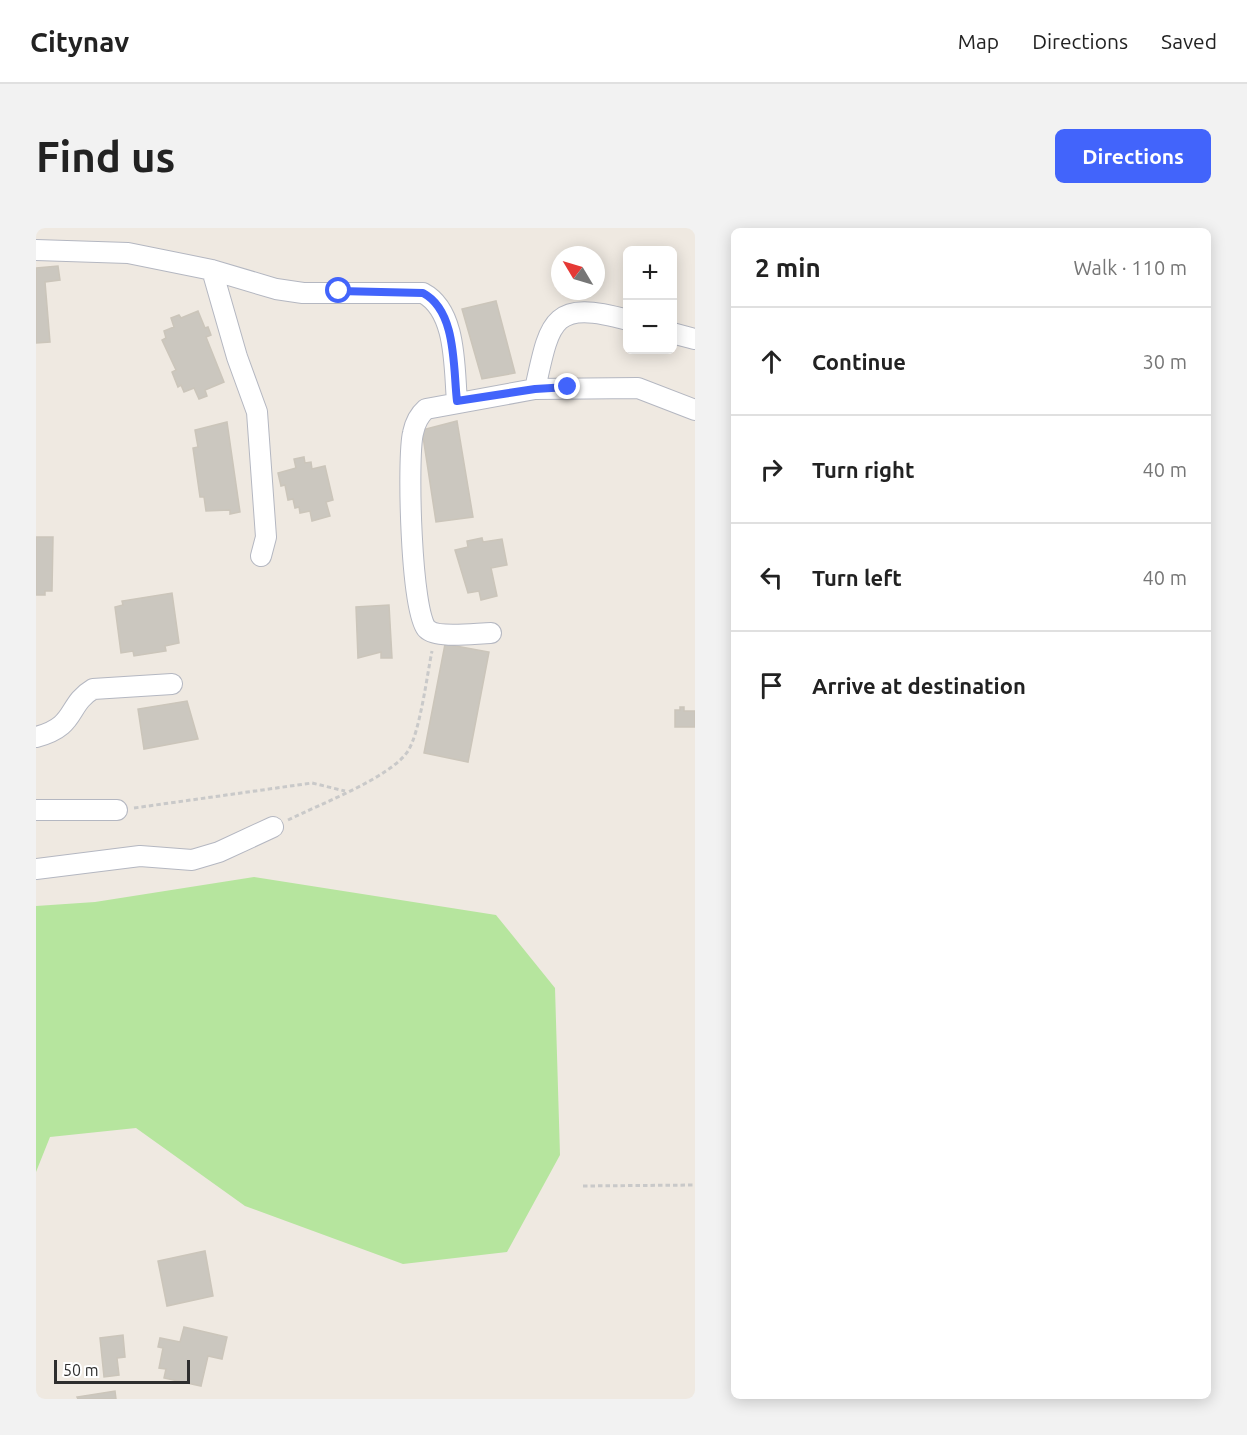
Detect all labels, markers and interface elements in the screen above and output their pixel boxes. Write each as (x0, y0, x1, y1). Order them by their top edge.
text: Citynav (30, 26, 129, 57)
text: Map (958, 29, 999, 53)
text: Directions (1032, 29, 1128, 53)
text: Saved (1161, 29, 1217, 53)
button: Directions (1055, 129, 1211, 183)
text: Find us (36, 133, 175, 180)
north arrow (551, 246, 605, 300)
map controls (623, 246, 677, 354)
button: + (623, 246, 677, 300)
text: 2 min (755, 253, 821, 282)
text: Walk · 110 m (1074, 256, 1187, 279)
route start (325, 277, 351, 303)
button: − (623, 300, 677, 354)
icon: ahead (755, 345, 788, 378)
text: Continue (812, 349, 906, 374)
text: 30 m (1143, 350, 1187, 373)
route end (554, 373, 580, 399)
icon: right (755, 453, 788, 486)
text: Turn right (812, 457, 914, 482)
text: 40 m (1143, 458, 1187, 481)
icon: left (755, 561, 788, 594)
text: Turn left (812, 565, 902, 590)
text: 40 m (1143, 566, 1187, 589)
icon: arrive (755, 669, 788, 702)
text: Arrive at destination (812, 673, 1026, 698)
scale bar (54, 1357, 190, 1384)
text: 50 m (63, 1361, 99, 1379)

